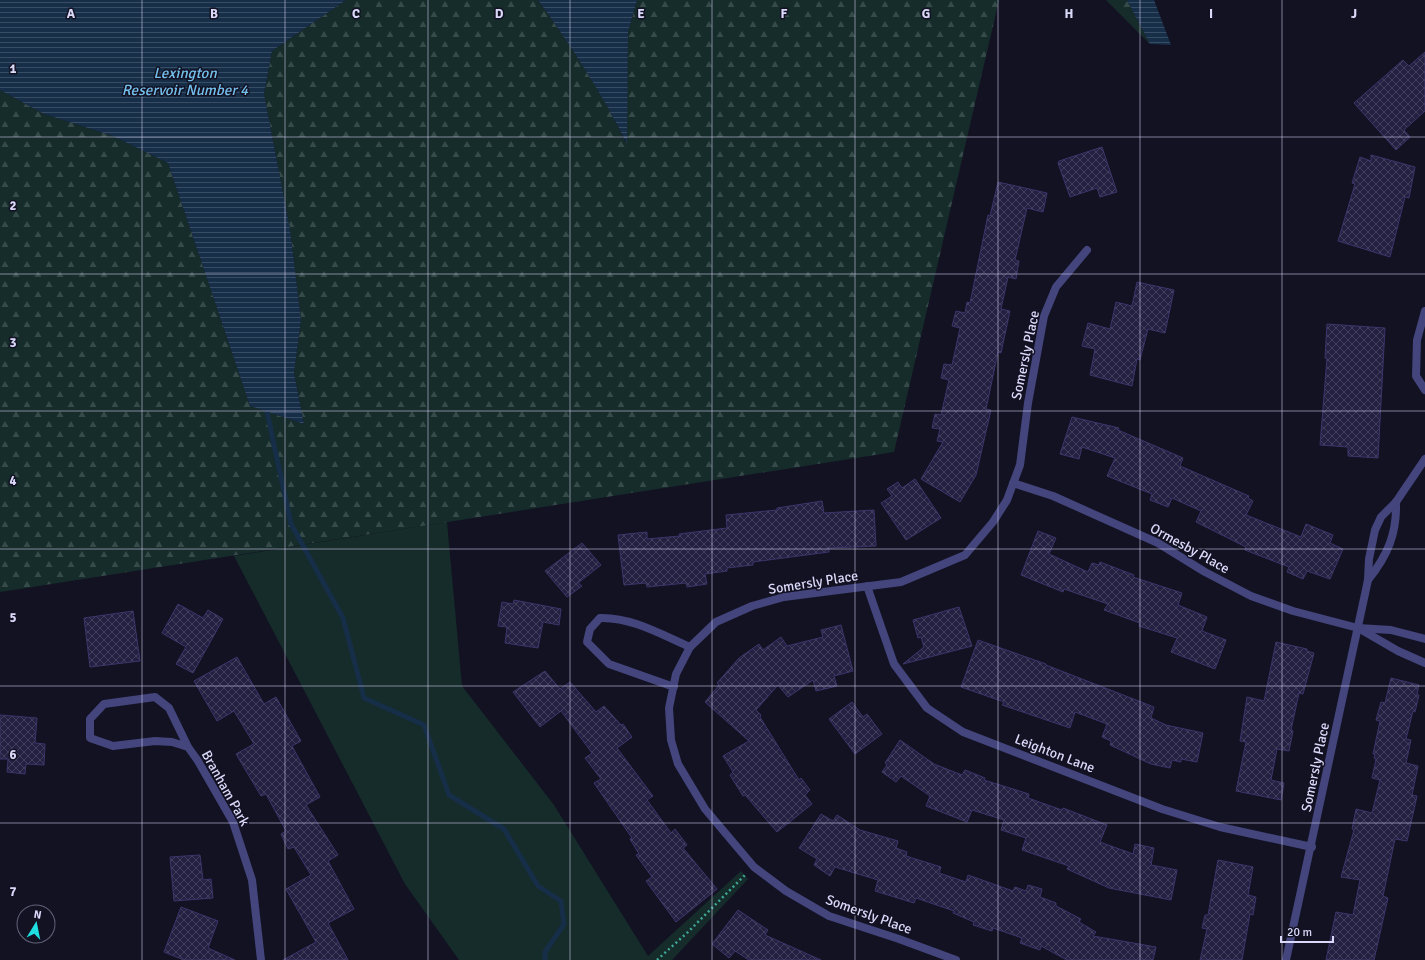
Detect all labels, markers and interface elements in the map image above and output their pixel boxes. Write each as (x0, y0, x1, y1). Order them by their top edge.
text: A (67, 6, 76, 22)
text: B (210, 6, 218, 22)
text: C (352, 6, 360, 22)
text: D (495, 6, 504, 22)
text: E (637, 6, 645, 22)
text: F (781, 6, 788, 22)
text: G (922, 6, 930, 22)
text: H (1065, 6, 1073, 22)
text: I (1209, 6, 1213, 22)
text: J (1351, 6, 1357, 22)
text: 1 (9, 61, 17, 77)
water label: Lexington Reservoir Number 4 (122, 64, 249, 99)
text: 2 (9, 198, 17, 214)
street label: Somersly Place (1008, 309, 1043, 401)
text: 3 (9, 335, 17, 351)
text: 4 (9, 473, 17, 489)
street label: Ormesby Place (1147, 520, 1232, 577)
street label: Somersly Place (767, 567, 859, 598)
text: 5 (9, 610, 17, 626)
street label: Somersly Place (1298, 721, 1333, 813)
street label: Leighton Lane (1012, 730, 1097, 777)
text: 6 (9, 747, 17, 763)
street label: Branham Park (198, 747, 253, 829)
text: 7 (9, 884, 17, 900)
street label: Somersly Place (823, 891, 914, 938)
north arrow (16, 904, 56, 944)
text: N (33, 908, 43, 922)
scale bar (1281, 918, 1333, 944)
text: 20 m (1287, 925, 1312, 940)

